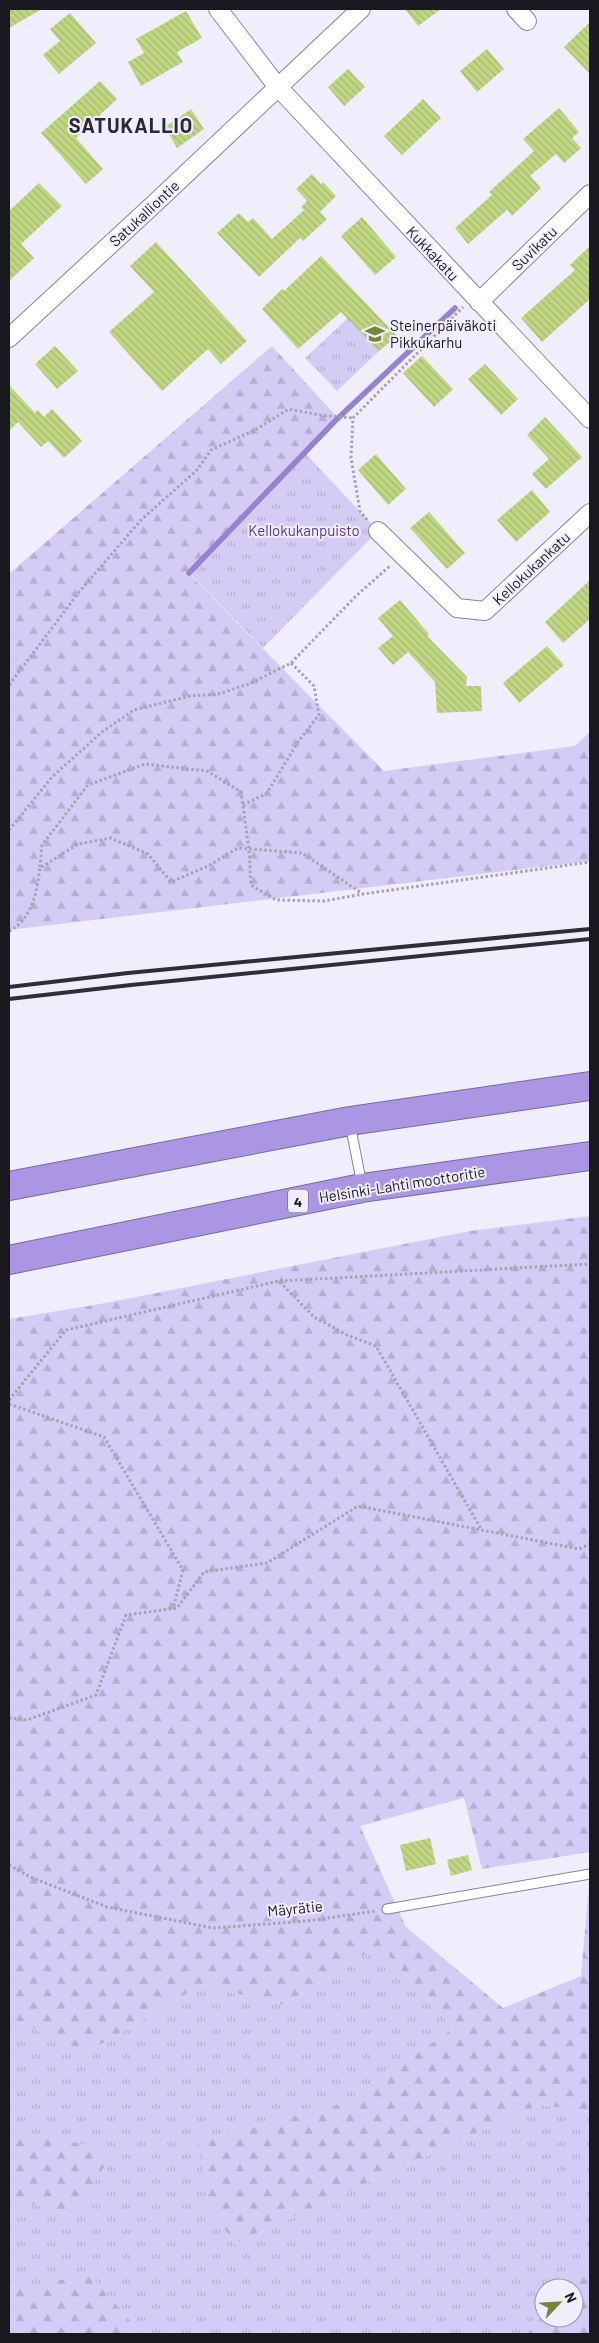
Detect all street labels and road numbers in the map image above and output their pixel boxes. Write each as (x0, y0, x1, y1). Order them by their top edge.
street label: Satukalliontie (105, 176, 183, 250)
street label: Kukkakatu (403, 222, 463, 284)
street label: Suvikatu (508, 222, 560, 274)
street label: Kellokukankatu (489, 528, 573, 608)
street label: Helsinki-Lahti moottoritie (318, 1162, 486, 1206)
road number: 4 (288, 1190, 308, 1212)
street label: Mäyrätie (266, 1896, 324, 1920)

